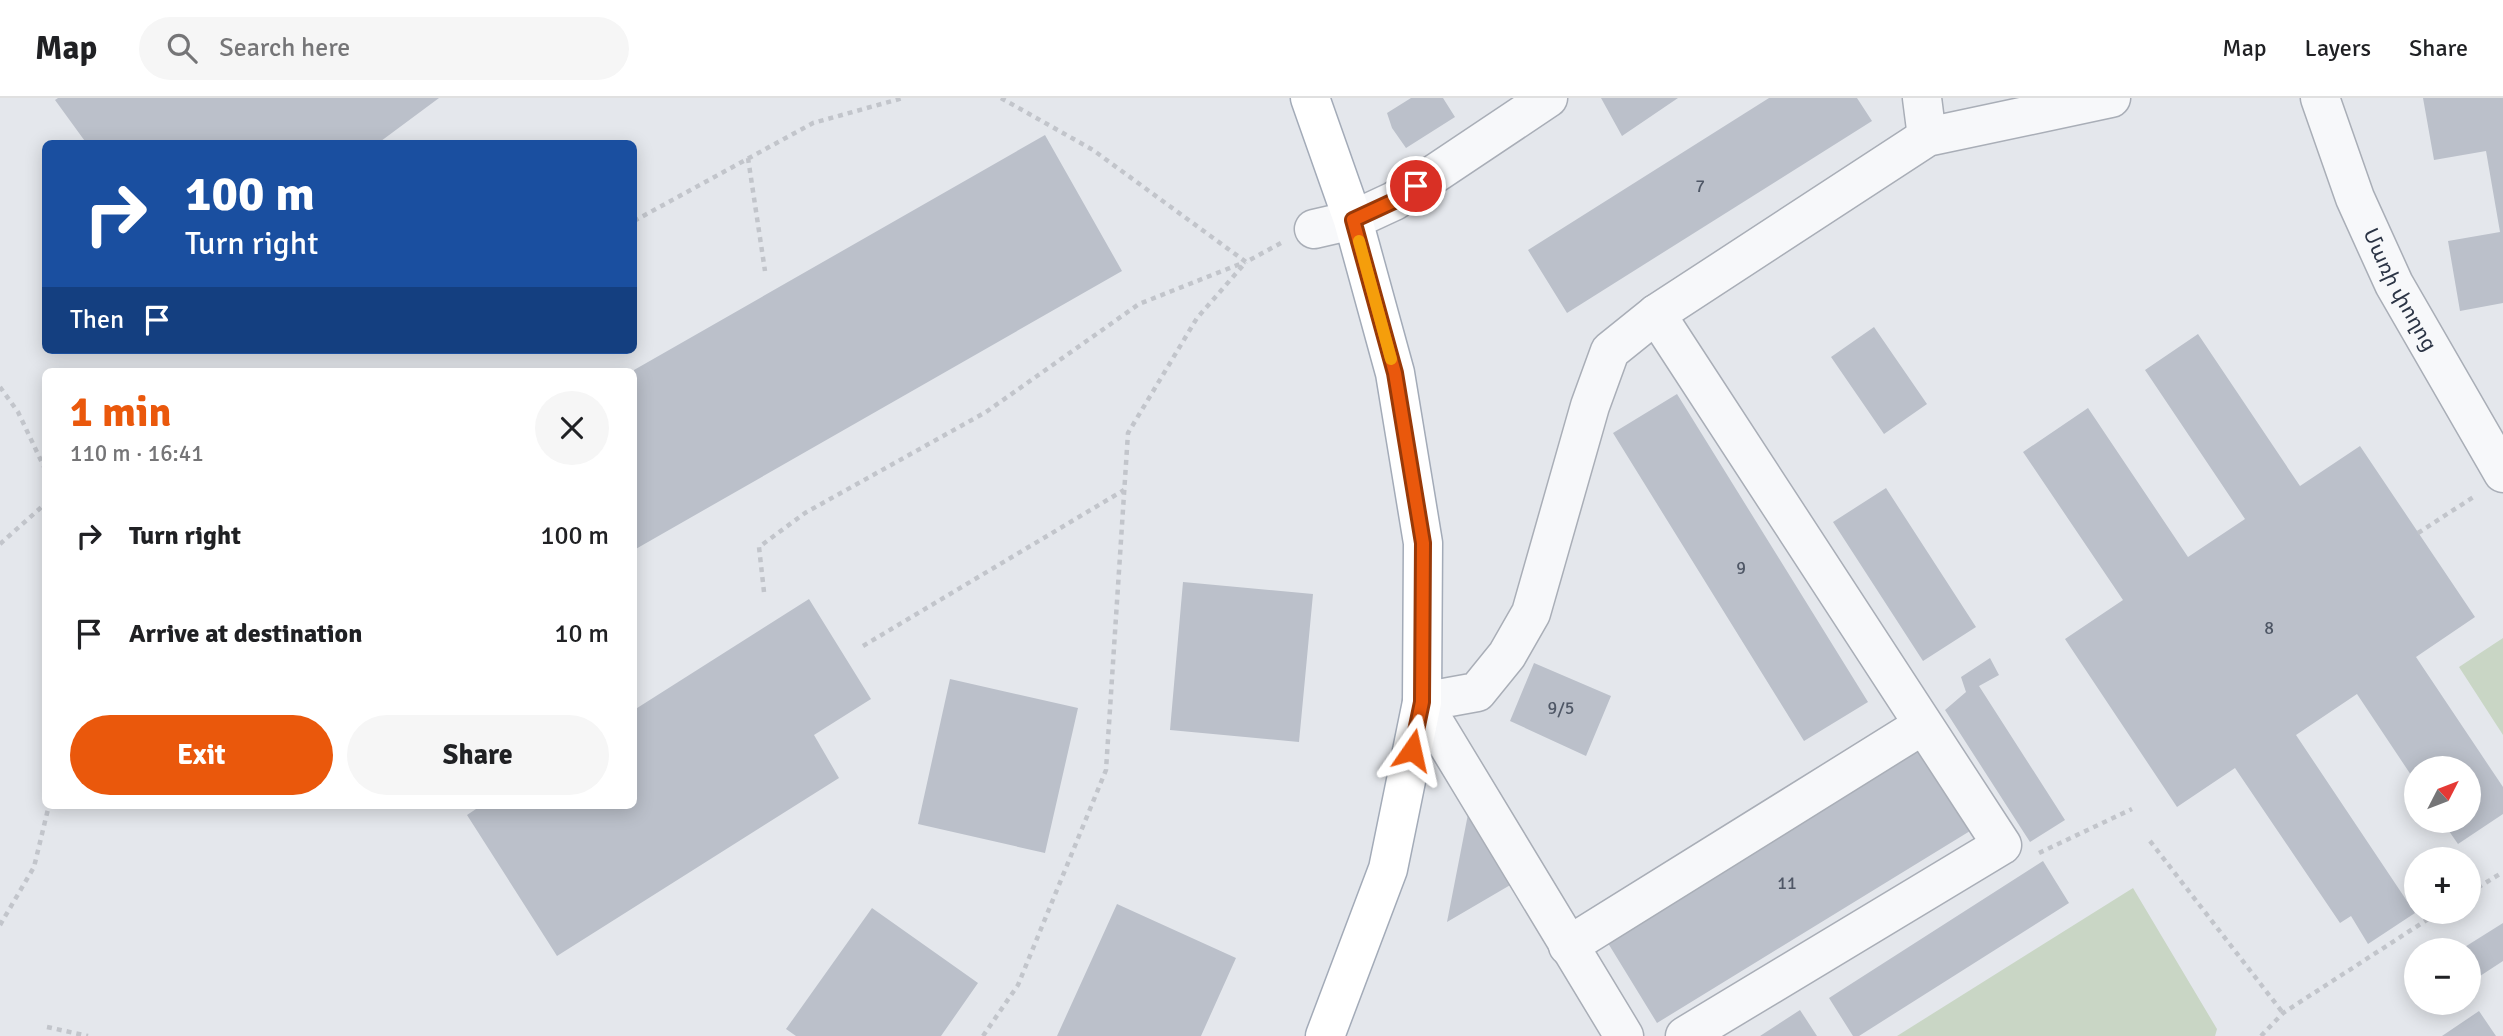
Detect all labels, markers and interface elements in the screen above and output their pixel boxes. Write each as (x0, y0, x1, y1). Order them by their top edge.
search box (139, 17, 629, 80)
text: Map (35, 28, 97, 69)
icon: search (163, 29, 201, 67)
text: Search here (219, 32, 350, 64)
text: Map (2222, 33, 2267, 63)
text: Layers (2305, 33, 2371, 63)
text: Share (2409, 33, 2468, 63)
pin (1386, 156, 1446, 216)
text: 100 m (185, 164, 315, 224)
icon: arrive (1397, 167, 1435, 205)
icon: right (70, 168, 161, 259)
house number: 7 (1695, 175, 1705, 197)
text: Turn right (185, 224, 318, 263)
street label: Մառի փողոց (2357, 224, 2443, 356)
icon: arrive (138, 301, 176, 339)
text: Then (70, 304, 124, 336)
text: 1 min (70, 387, 171, 438)
button: close (535, 391, 609, 465)
text: 110 m · 16:41 (70, 439, 204, 468)
icon: right (70, 517, 108, 555)
text: Turn right (129, 520, 241, 552)
text: 100 m (540, 520, 609, 552)
house number: 9 (1736, 557, 1746, 579)
icon: arrive (70, 615, 108, 653)
house number: 8 (2264, 617, 2274, 639)
text: Arrive at destination (129, 618, 362, 650)
text: 10 m (554, 618, 609, 650)
house number: 9/5 (1547, 697, 1575, 719)
position arrow (1375, 713, 1449, 787)
button: Exit (70, 715, 333, 795)
button: Share (347, 715, 609, 795)
north arrow (2404, 756, 2482, 833)
map controls (2404, 756, 2481, 1015)
button: + (2404, 847, 2481, 924)
house number: 11 (1777, 872, 1797, 894)
button: − (2404, 938, 2481, 1015)

